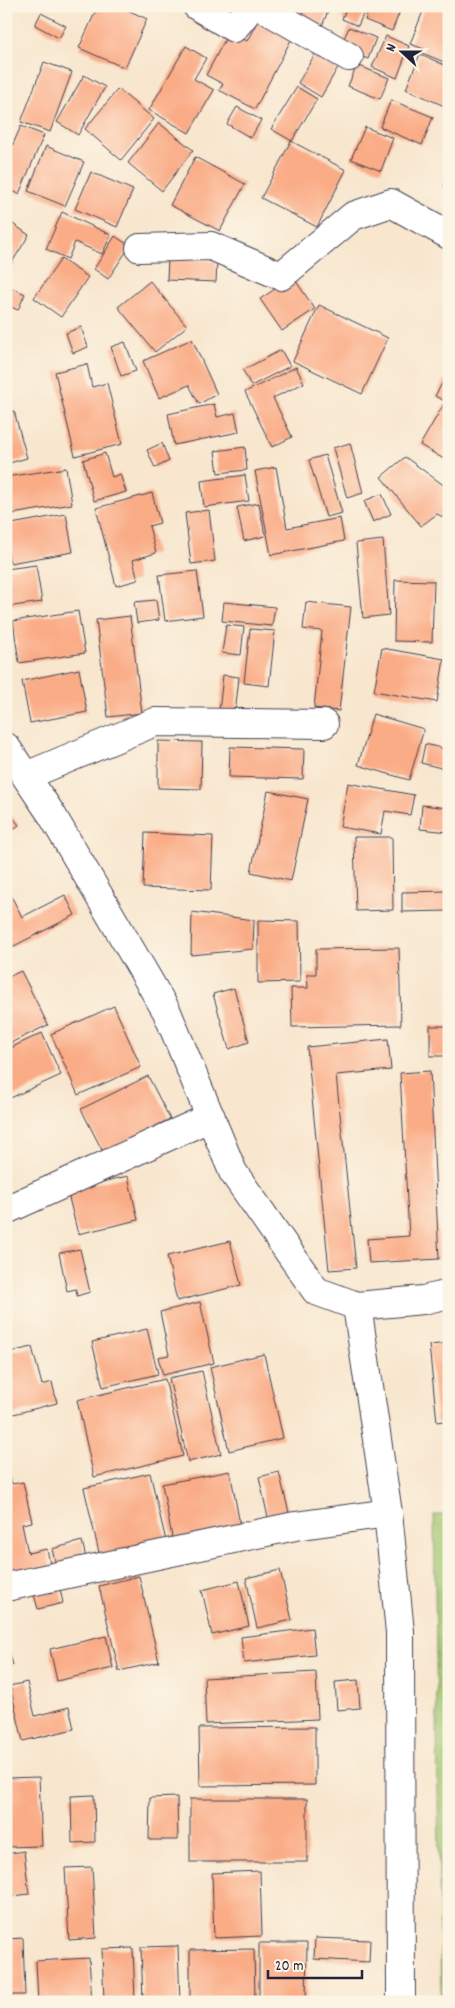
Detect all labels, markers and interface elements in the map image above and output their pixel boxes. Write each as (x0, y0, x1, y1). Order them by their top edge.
north arrow (378, 28, 428, 78)
text: N (381, 41, 402, 55)
scale bar (268, 1948, 361, 1980)
text: 20 m (275, 1956, 303, 1978)

